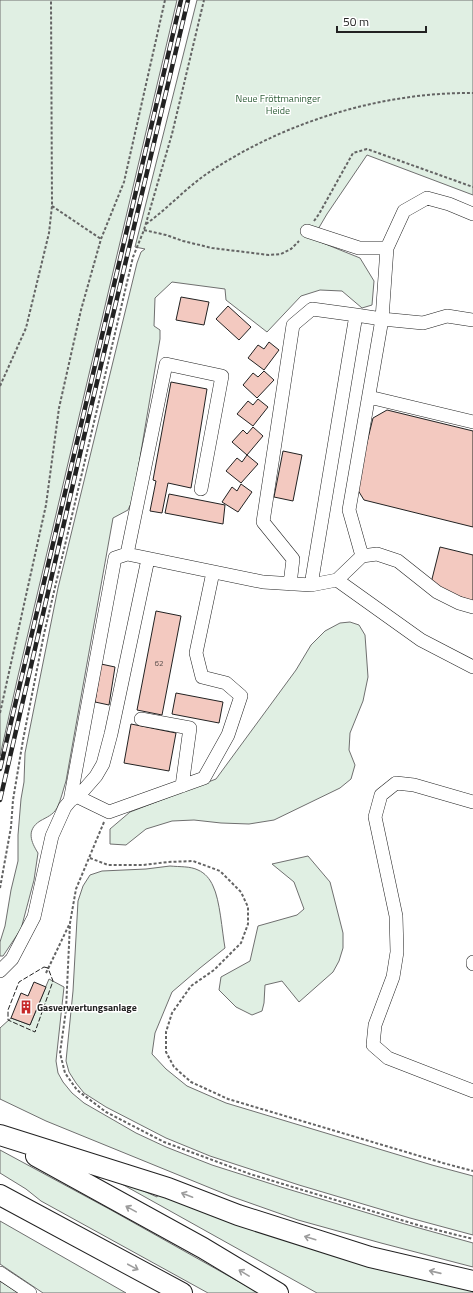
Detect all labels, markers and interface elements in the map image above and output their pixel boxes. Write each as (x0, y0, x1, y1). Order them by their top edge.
scale bar (337, 8, 426, 34)
text: 50 m (343, 12, 369, 31)
park label: Neue Fröttmaninger Heide (236, 91, 321, 118)
house number: 62 (155, 657, 163, 669)
building icon: Gasverwertungsanlage (18, 999, 34, 1015)
place label: Gasverwertungsanlage (37, 1000, 137, 1015)
one-way arrow (181, 1191, 193, 1199)
one-way arrow (125, 1204, 137, 1212)
one-way arrow (303, 1234, 316, 1241)
one-way arrow (127, 1263, 139, 1271)
one-way arrow (429, 1268, 442, 1276)
one-way arrow (239, 1269, 250, 1277)

